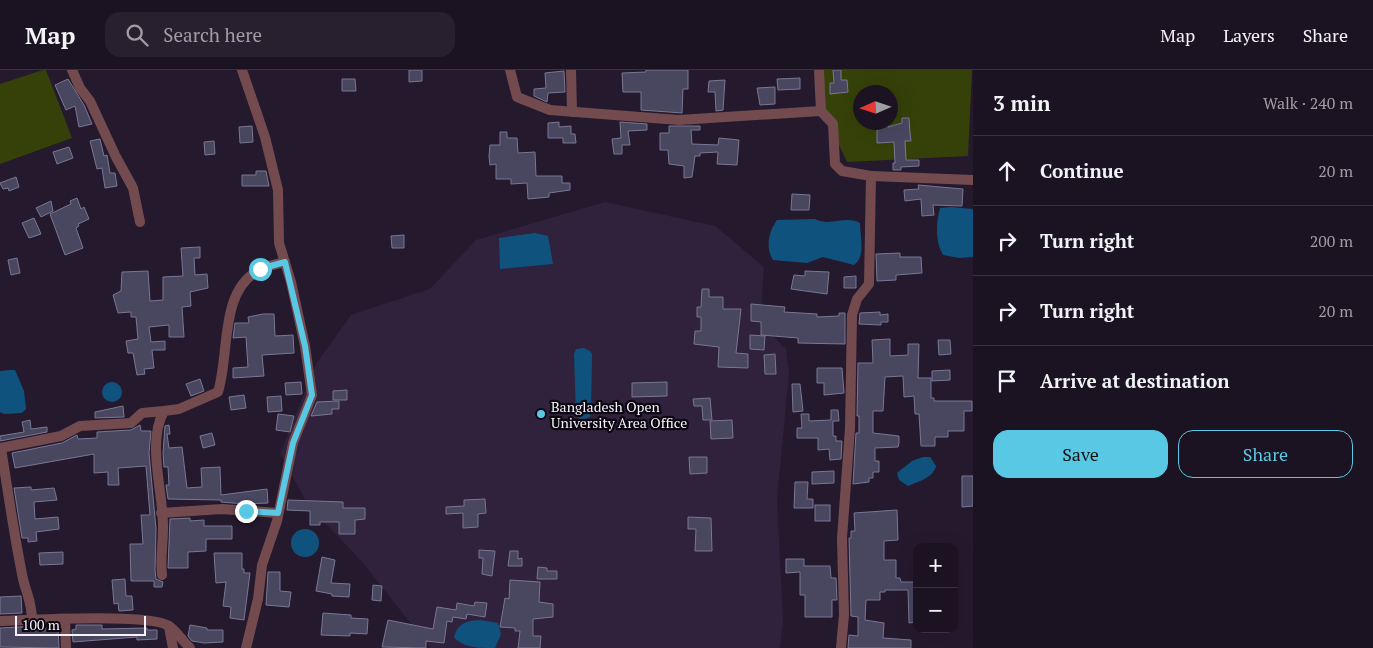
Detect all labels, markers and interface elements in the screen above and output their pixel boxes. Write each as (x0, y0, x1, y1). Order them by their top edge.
search box (105, 12, 455, 57)
text: Map (25, 19, 75, 51)
icon: search (123, 21, 151, 49)
text: Search here (163, 22, 262, 47)
text: Map (1160, 23, 1195, 47)
text: Layers (1223, 23, 1275, 47)
text: Share (1303, 23, 1348, 47)
north arrow (853, 85, 898, 130)
text: 3 min (993, 89, 1050, 117)
text: Walk · 240 m (1263, 92, 1353, 114)
icon: ahead (993, 157, 1021, 185)
text: Continue (1040, 158, 1124, 183)
text: 20 m (1318, 160, 1353, 182)
icon: right (993, 227, 1021, 255)
text: Turn right (1040, 228, 1134, 253)
text: 200 m (1310, 230, 1353, 252)
route start (249, 258, 272, 281)
icon: right (993, 297, 1021, 325)
text: Turn right (1040, 298, 1134, 323)
text: 20 m (1318, 300, 1353, 322)
icon: arrive (993, 367, 1021, 395)
text: Arrive at destination (1040, 368, 1229, 393)
place label: Bangladesh Open University Area Office (551, 397, 687, 432)
marker: Bangladesh Open University Area Office (535, 408, 547, 420)
button: Save (993, 430, 1168, 478)
button: Share (1178, 430, 1353, 478)
route end (235, 500, 258, 523)
map controls (913, 543, 958, 633)
button: + (913, 543, 958, 588)
button: − (913, 588, 958, 633)
scale bar (15, 613, 146, 636)
text: 100 m (22, 615, 60, 634)

